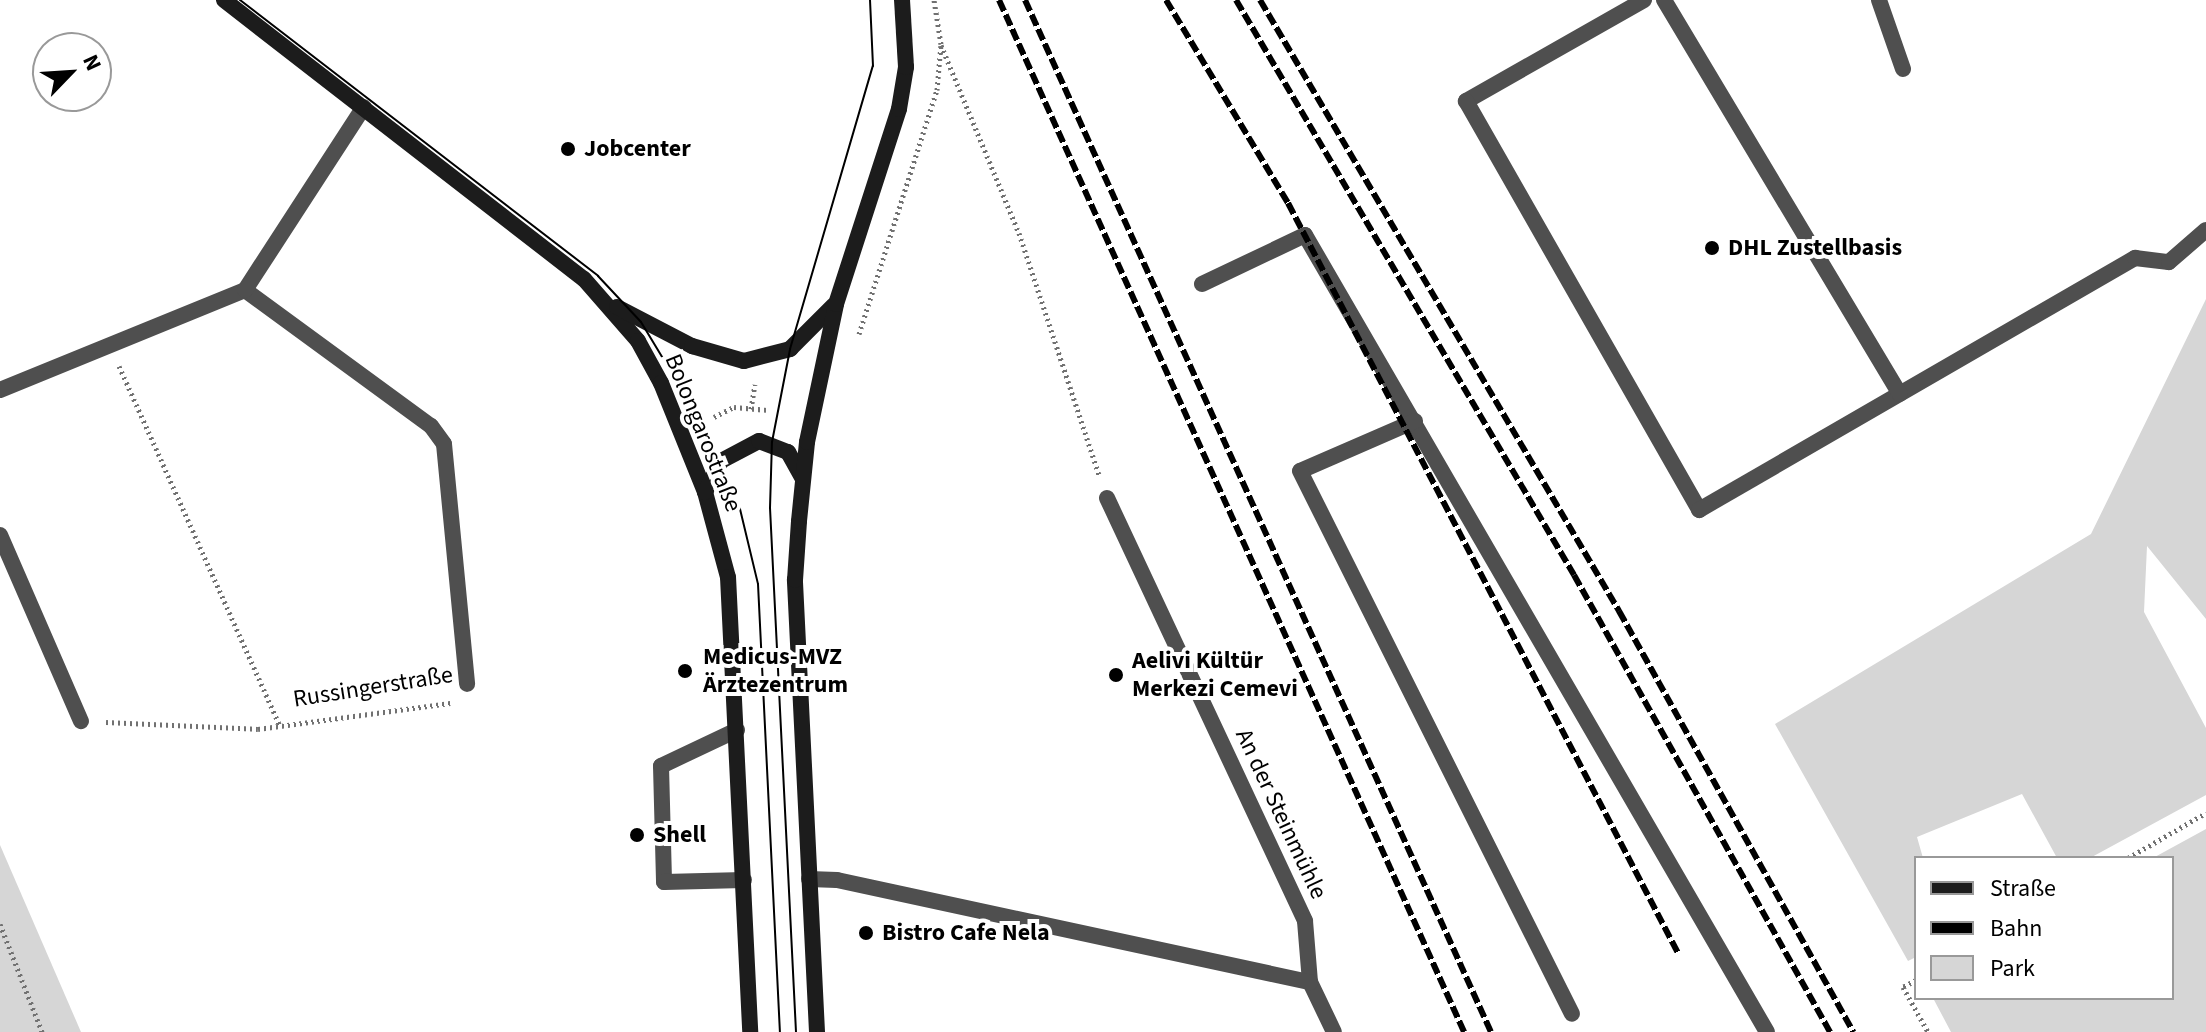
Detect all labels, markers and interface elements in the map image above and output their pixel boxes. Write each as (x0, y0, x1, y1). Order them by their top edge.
north arrow (32, 32, 112, 112)
text: N (74, 49, 110, 76)
place label: Jobcenter (584, 135, 691, 163)
marker: Jobcenter (559, 140, 577, 158)
place label: DHL Zustellbasis (1728, 234, 1902, 262)
marker: DHL Zustellbasis (1703, 239, 1721, 257)
street label: Bolongarostraße (658, 350, 748, 516)
place label: Medicus-MVZ Ärztezentrum (703, 643, 848, 699)
place label: Aelivi Kültür Merkezi Cemevi (1132, 647, 1298, 703)
street label: Russingerstraße (291, 660, 455, 714)
marker: Medicus-MVZ Ärztezentrum (674, 660, 696, 682)
marker: Aelivi Kültür Merkezi Cemevi (1107, 666, 1125, 684)
street label: An der Steinmühle (1229, 724, 1333, 904)
place label: Shell (653, 821, 706, 849)
marker: Shell (628, 826, 646, 844)
legend (1914, 856, 2174, 1000)
text: Straße (1990, 871, 2056, 906)
text: Bahn (1990, 911, 2042, 946)
place label: Bistro Cafe Nela (882, 919, 1050, 947)
marker: Bistro Cafe Nela (857, 924, 875, 942)
text: Park (1990, 951, 2035, 986)

